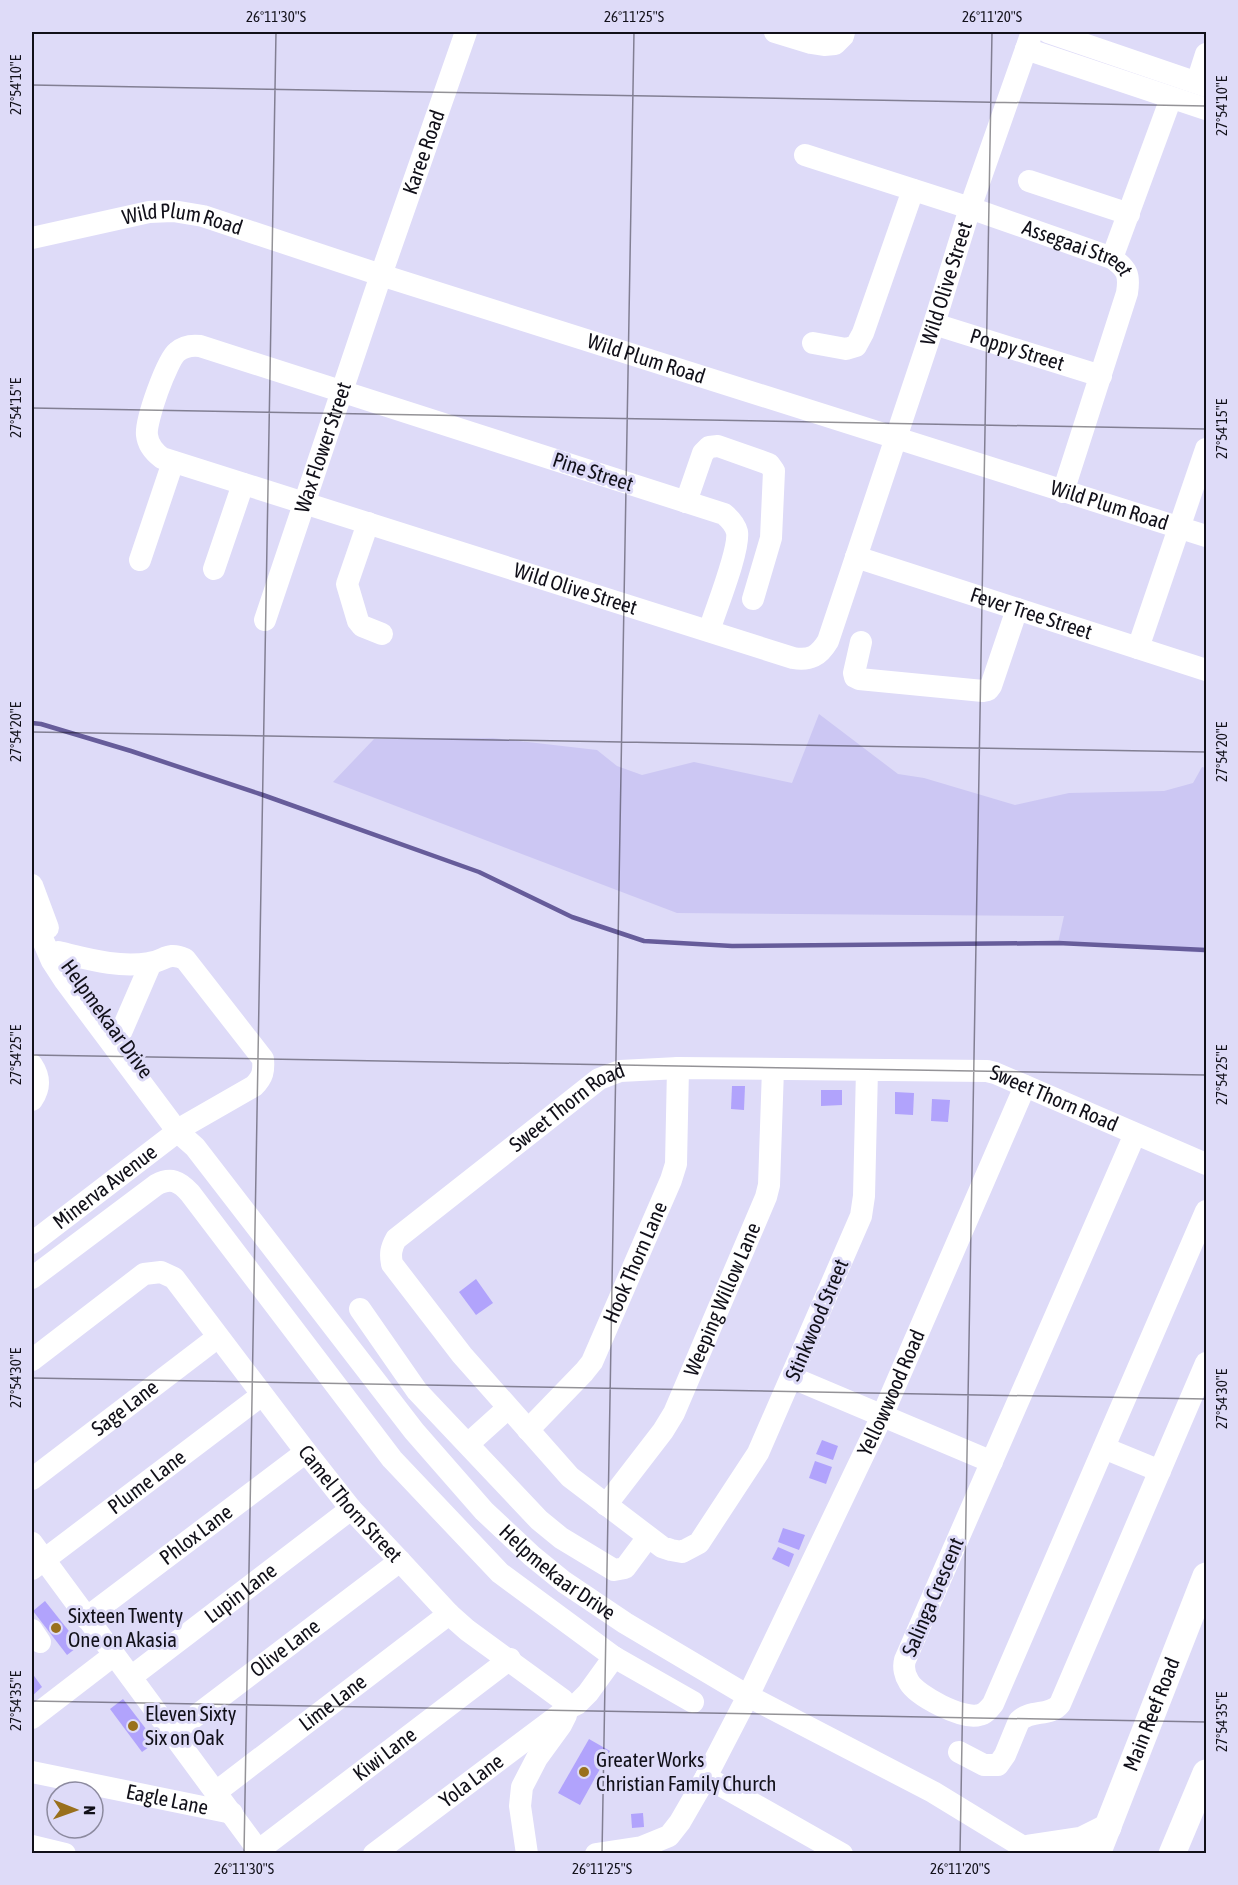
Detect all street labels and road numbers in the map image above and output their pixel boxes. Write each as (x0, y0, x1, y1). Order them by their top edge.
street label: Karee Road (397, 107, 449, 197)
street label: Wild Plum Road (120, 198, 246, 239)
street label: Assegaai Street (1019, 214, 1139, 279)
street label: Wild Olive Street (915, 219, 976, 348)
street label: Poppy Street (967, 323, 1067, 375)
street label: Wild Plum Road (585, 328, 709, 388)
street label: Wax Flower Street (289, 379, 355, 516)
street label: Pine Street (550, 447, 637, 495)
street label: Wild Plum Road (1048, 475, 1172, 534)
street label: Wild Olive Street (511, 557, 640, 619)
street label: Fever Tree Street (967, 582, 1095, 643)
street label: Helpmekaar Drive (57, 955, 159, 1082)
street label: Sweet Thorn Road (504, 1057, 628, 1156)
street label: Sweet Thorn Road (988, 1059, 1122, 1136)
street label: Minerva Avenue (48, 1139, 161, 1234)
street label: Hook Thorn Lane (597, 1198, 671, 1326)
street label: Weeping Willow Lane (678, 1219, 765, 1379)
street label: Stinkwood Street (780, 1255, 853, 1384)
street label: Yellowwood Road (852, 1326, 929, 1460)
street label: Sage Lane (86, 1374, 162, 1440)
street label: Camel Thorn Street (294, 1440, 408, 1567)
street label: Plume Lane (103, 1444, 190, 1518)
street label: Phlox Lane (155, 1499, 237, 1569)
street label: Helpmekaar Drive (495, 1519, 620, 1624)
street label: Salinga Crescent (896, 1534, 968, 1660)
street label: Lupin Lane (199, 1557, 281, 1627)
street label: Olive Lane (245, 1613, 324, 1681)
street label: Main Reef Road (1118, 1654, 1184, 1774)
street label: Lime Lane (294, 1669, 371, 1735)
street label: Kiwi Lane (348, 1722, 420, 1785)
street label: Yola Lane (434, 1748, 508, 1812)
street label: Eagle Lane (124, 1779, 211, 1819)

